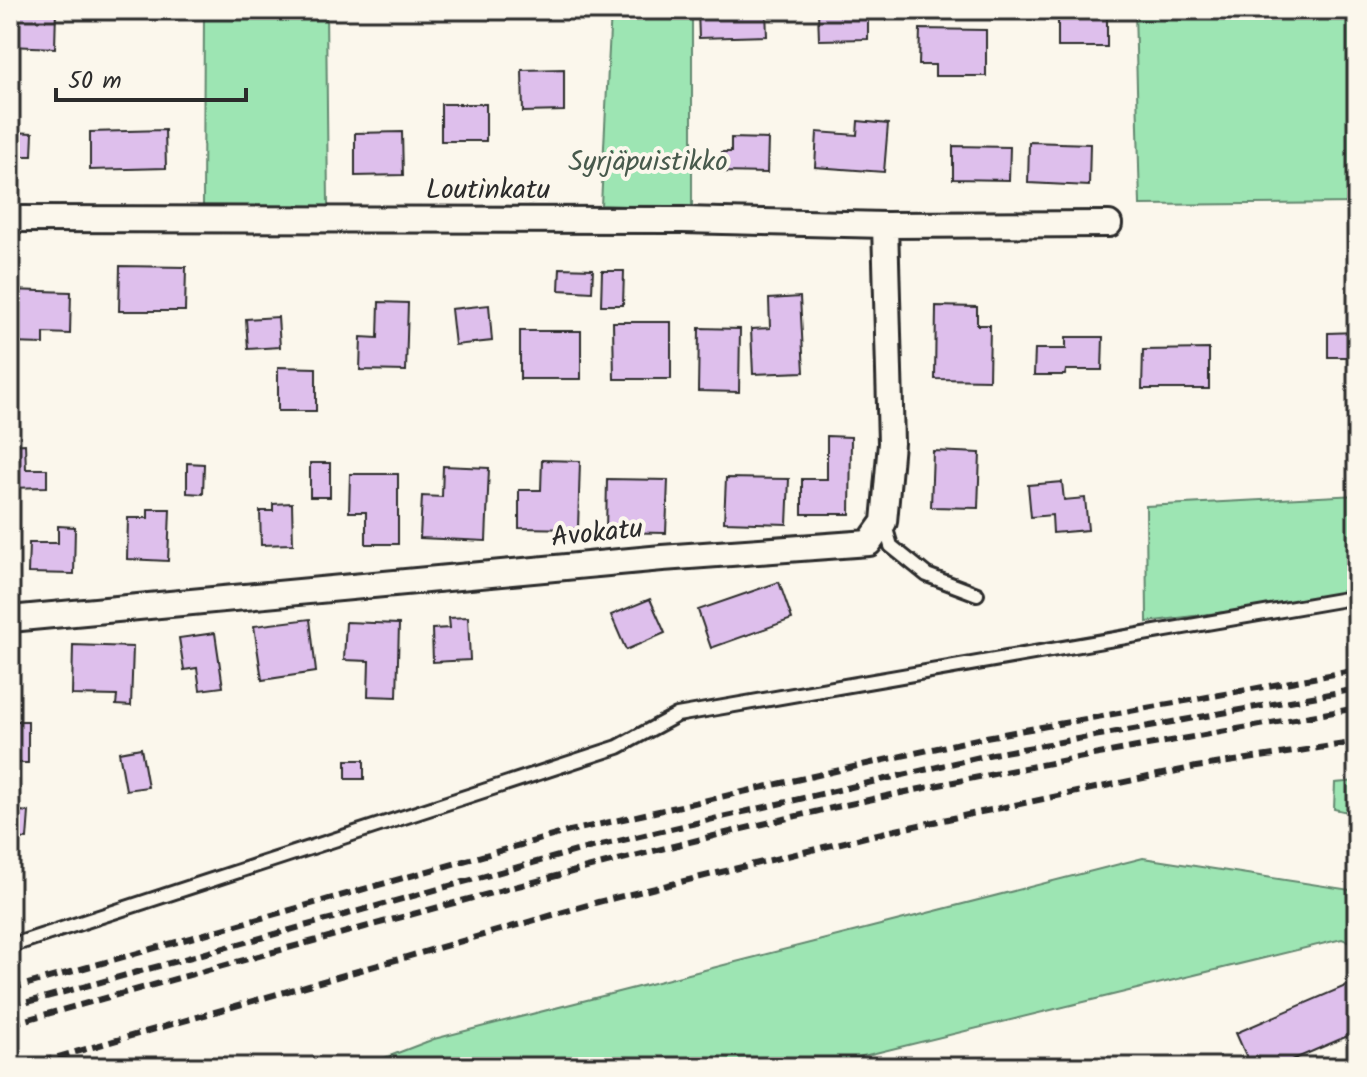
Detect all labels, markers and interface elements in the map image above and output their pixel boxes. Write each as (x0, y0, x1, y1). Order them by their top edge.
scale bar (56, 52, 246, 102)
text: 50 m (68, 62, 122, 101)
park label: Syrjäpuistikko (568, 140, 728, 185)
street label: Loutinkatu (426, 168, 550, 213)
street label: Avokatu (549, 507, 645, 561)

